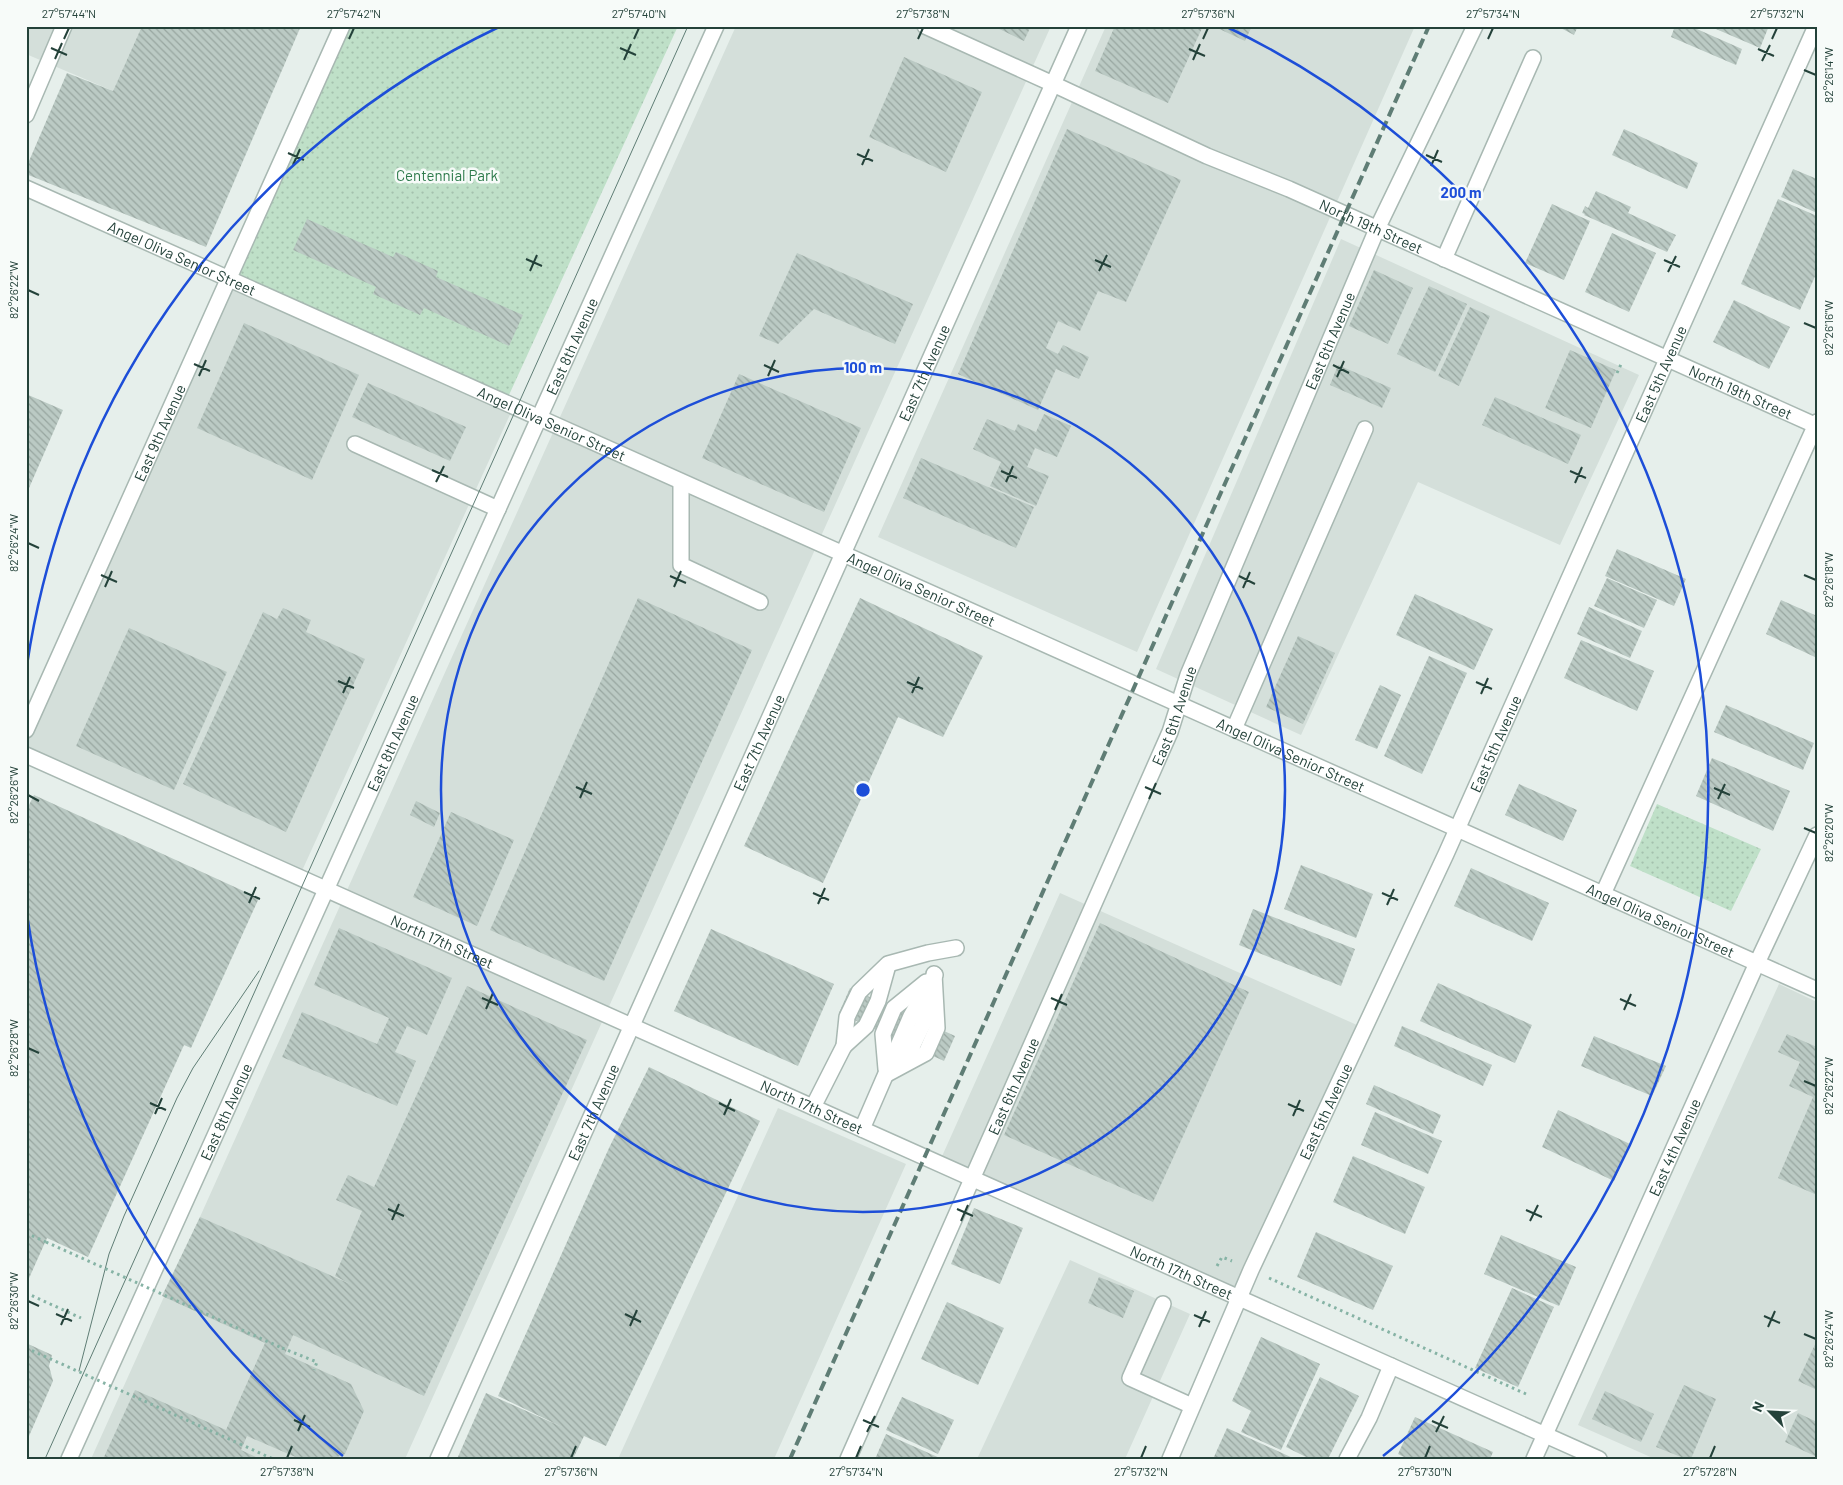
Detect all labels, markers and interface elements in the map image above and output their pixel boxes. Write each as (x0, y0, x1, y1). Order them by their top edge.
text: 27°57'44"N (42, 6, 96, 20)
text: 27°57'42"N (327, 6, 381, 20)
text: 27°57'40"N (612, 6, 666, 20)
text: 27°57'38"N (896, 6, 950, 20)
text: 27°57'36"N (1181, 6, 1235, 20)
text: 27°57'34"N (1466, 6, 1520, 20)
text: 27°57'32"N (1750, 6, 1804, 20)
text: 82°26'14"W (1821, 47, 1835, 103)
park label: Centennial Park (396, 166, 498, 184)
text: 200 m (1440, 183, 1482, 201)
street label: North 19th Street (1317, 195, 1426, 257)
street label: Angel Oliva Senior Street (105, 217, 259, 299)
text: 82°26'22"W (6, 261, 20, 319)
street label: East 6th Avenue (1301, 289, 1358, 392)
street label: East 8th Avenue (542, 295, 601, 398)
text: 82°26'16"W (1821, 300, 1835, 356)
street label: East 7th Avenue (894, 322, 953, 424)
street label: East 5th Avenue (1631, 322, 1690, 425)
text: 100 m (844, 358, 882, 376)
street label: North 19th Street (1686, 361, 1795, 423)
street label: East 9th Avenue (130, 381, 189, 484)
street label: Angel Oliva Senior Street (475, 382, 629, 464)
text: 82°26'24"W (6, 514, 20, 572)
street label: Angel Oliva Senior Street (844, 548, 998, 630)
text: 82°26'18"W (1821, 552, 1835, 608)
street label: East 6th Avenue (1147, 663, 1200, 768)
street label: East 8th Avenue (363, 691, 422, 794)
street label: East 7th Avenue (729, 691, 788, 793)
street label: East 5th Avenue (1466, 692, 1525, 795)
street label: Angel Oliva Senior Street (1214, 713, 1368, 795)
text: 82°26'26"W (6, 766, 20, 824)
centre of rings (854, 781, 872, 799)
text: 82°26'20"W (1821, 803, 1835, 862)
street label: Angel Oliva Senior Street (1584, 879, 1737, 961)
street label: North 17th Street (388, 910, 496, 972)
text: 82°26'28"W (6, 1019, 20, 1077)
street label: East 6th Avenue (984, 1035, 1043, 1137)
text: 82°26'22"W (1821, 1057, 1835, 1115)
street label: East 8th Avenue (196, 1060, 255, 1163)
street label: East 5th Avenue (1295, 1060, 1356, 1162)
street label: East 7th Avenue (564, 1061, 623, 1163)
street label: North 17th Street (758, 1076, 866, 1138)
street label: East 4th Avenue (1645, 1096, 1704, 1199)
street label: North 17th Street (1127, 1241, 1236, 1303)
text: 82°26'30"W (6, 1271, 20, 1330)
text: 82°26'24"W (1821, 1310, 1835, 1368)
north arrow (1746, 1388, 1796, 1438)
text: N (1748, 1399, 1767, 1414)
text: 27°57'38"N (260, 1464, 314, 1478)
text: 27°57'36"N (544, 1464, 598, 1478)
text: 27°57'34"N (829, 1464, 883, 1478)
text: 27°57'32"N (1114, 1464, 1168, 1478)
text: 27°57'30"N (1398, 1464, 1452, 1478)
text: 27°57'28"N (1683, 1464, 1737, 1478)

